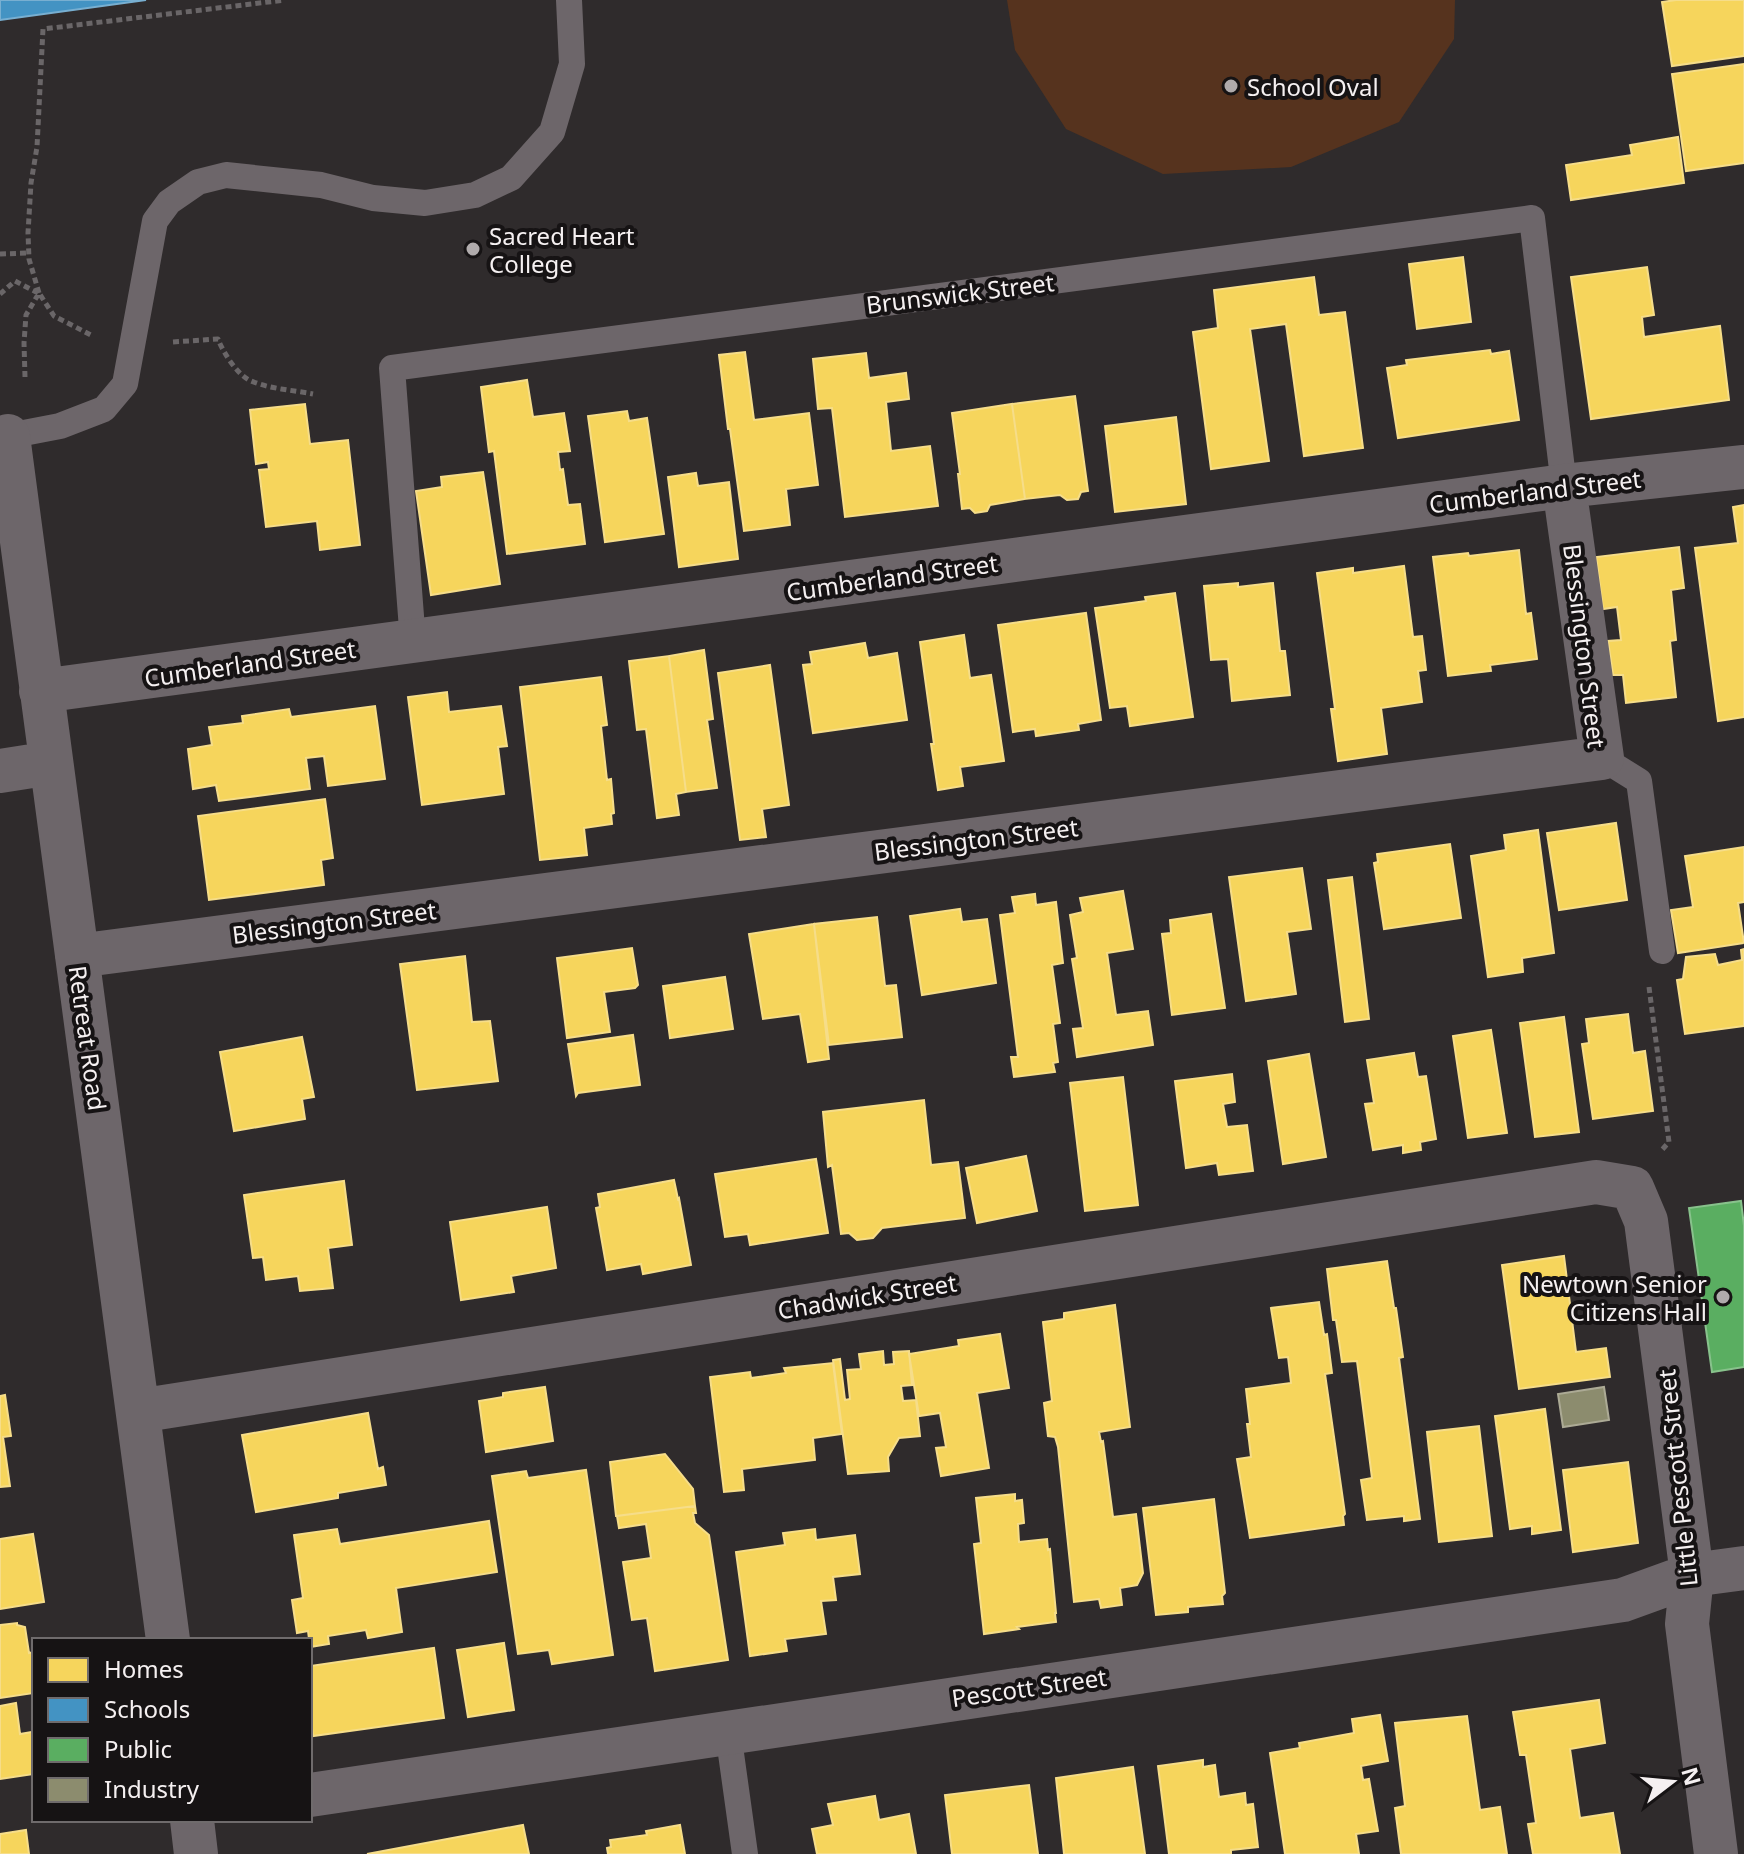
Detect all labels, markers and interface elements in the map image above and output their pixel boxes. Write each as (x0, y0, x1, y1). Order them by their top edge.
place label: School Oval (1247, 70, 1379, 103)
marker: School Oval (1222, 77, 1240, 95)
place label: Sacred Heart College (489, 219, 635, 280)
marker: Sacred Heart College (464, 240, 482, 258)
street label: Brunswick Street (864, 265, 1056, 321)
street label: Cumberland Street (1427, 462, 1643, 520)
street label: Blessington Street (1556, 542, 1614, 750)
street label: Cumberland Street (784, 546, 1000, 608)
street label: Cumberland Street (142, 632, 358, 694)
street label: Blessington Street (872, 810, 1080, 868)
street label: Blessington Street (230, 893, 438, 951)
street label: Retreat Road (61, 963, 115, 1113)
street label: Chadwick Street (775, 1266, 959, 1326)
place label: Newtown Senior Citizens Hall (1522, 1267, 1707, 1328)
marker: Newtown Senior Citizens Hall (1714, 1288, 1732, 1306)
street label: Little Pescott Street (1649, 1367, 1705, 1588)
legend (32, 1638, 312, 1822)
text: Homes (104, 1652, 184, 1685)
street label: Pescott Street (949, 1660, 1109, 1714)
text: Schools (104, 1692, 190, 1725)
text: Public (104, 1732, 172, 1765)
north arrow (1632, 1742, 1712, 1822)
text: N (1675, 1763, 1709, 1789)
text: Industry (104, 1772, 200, 1805)

